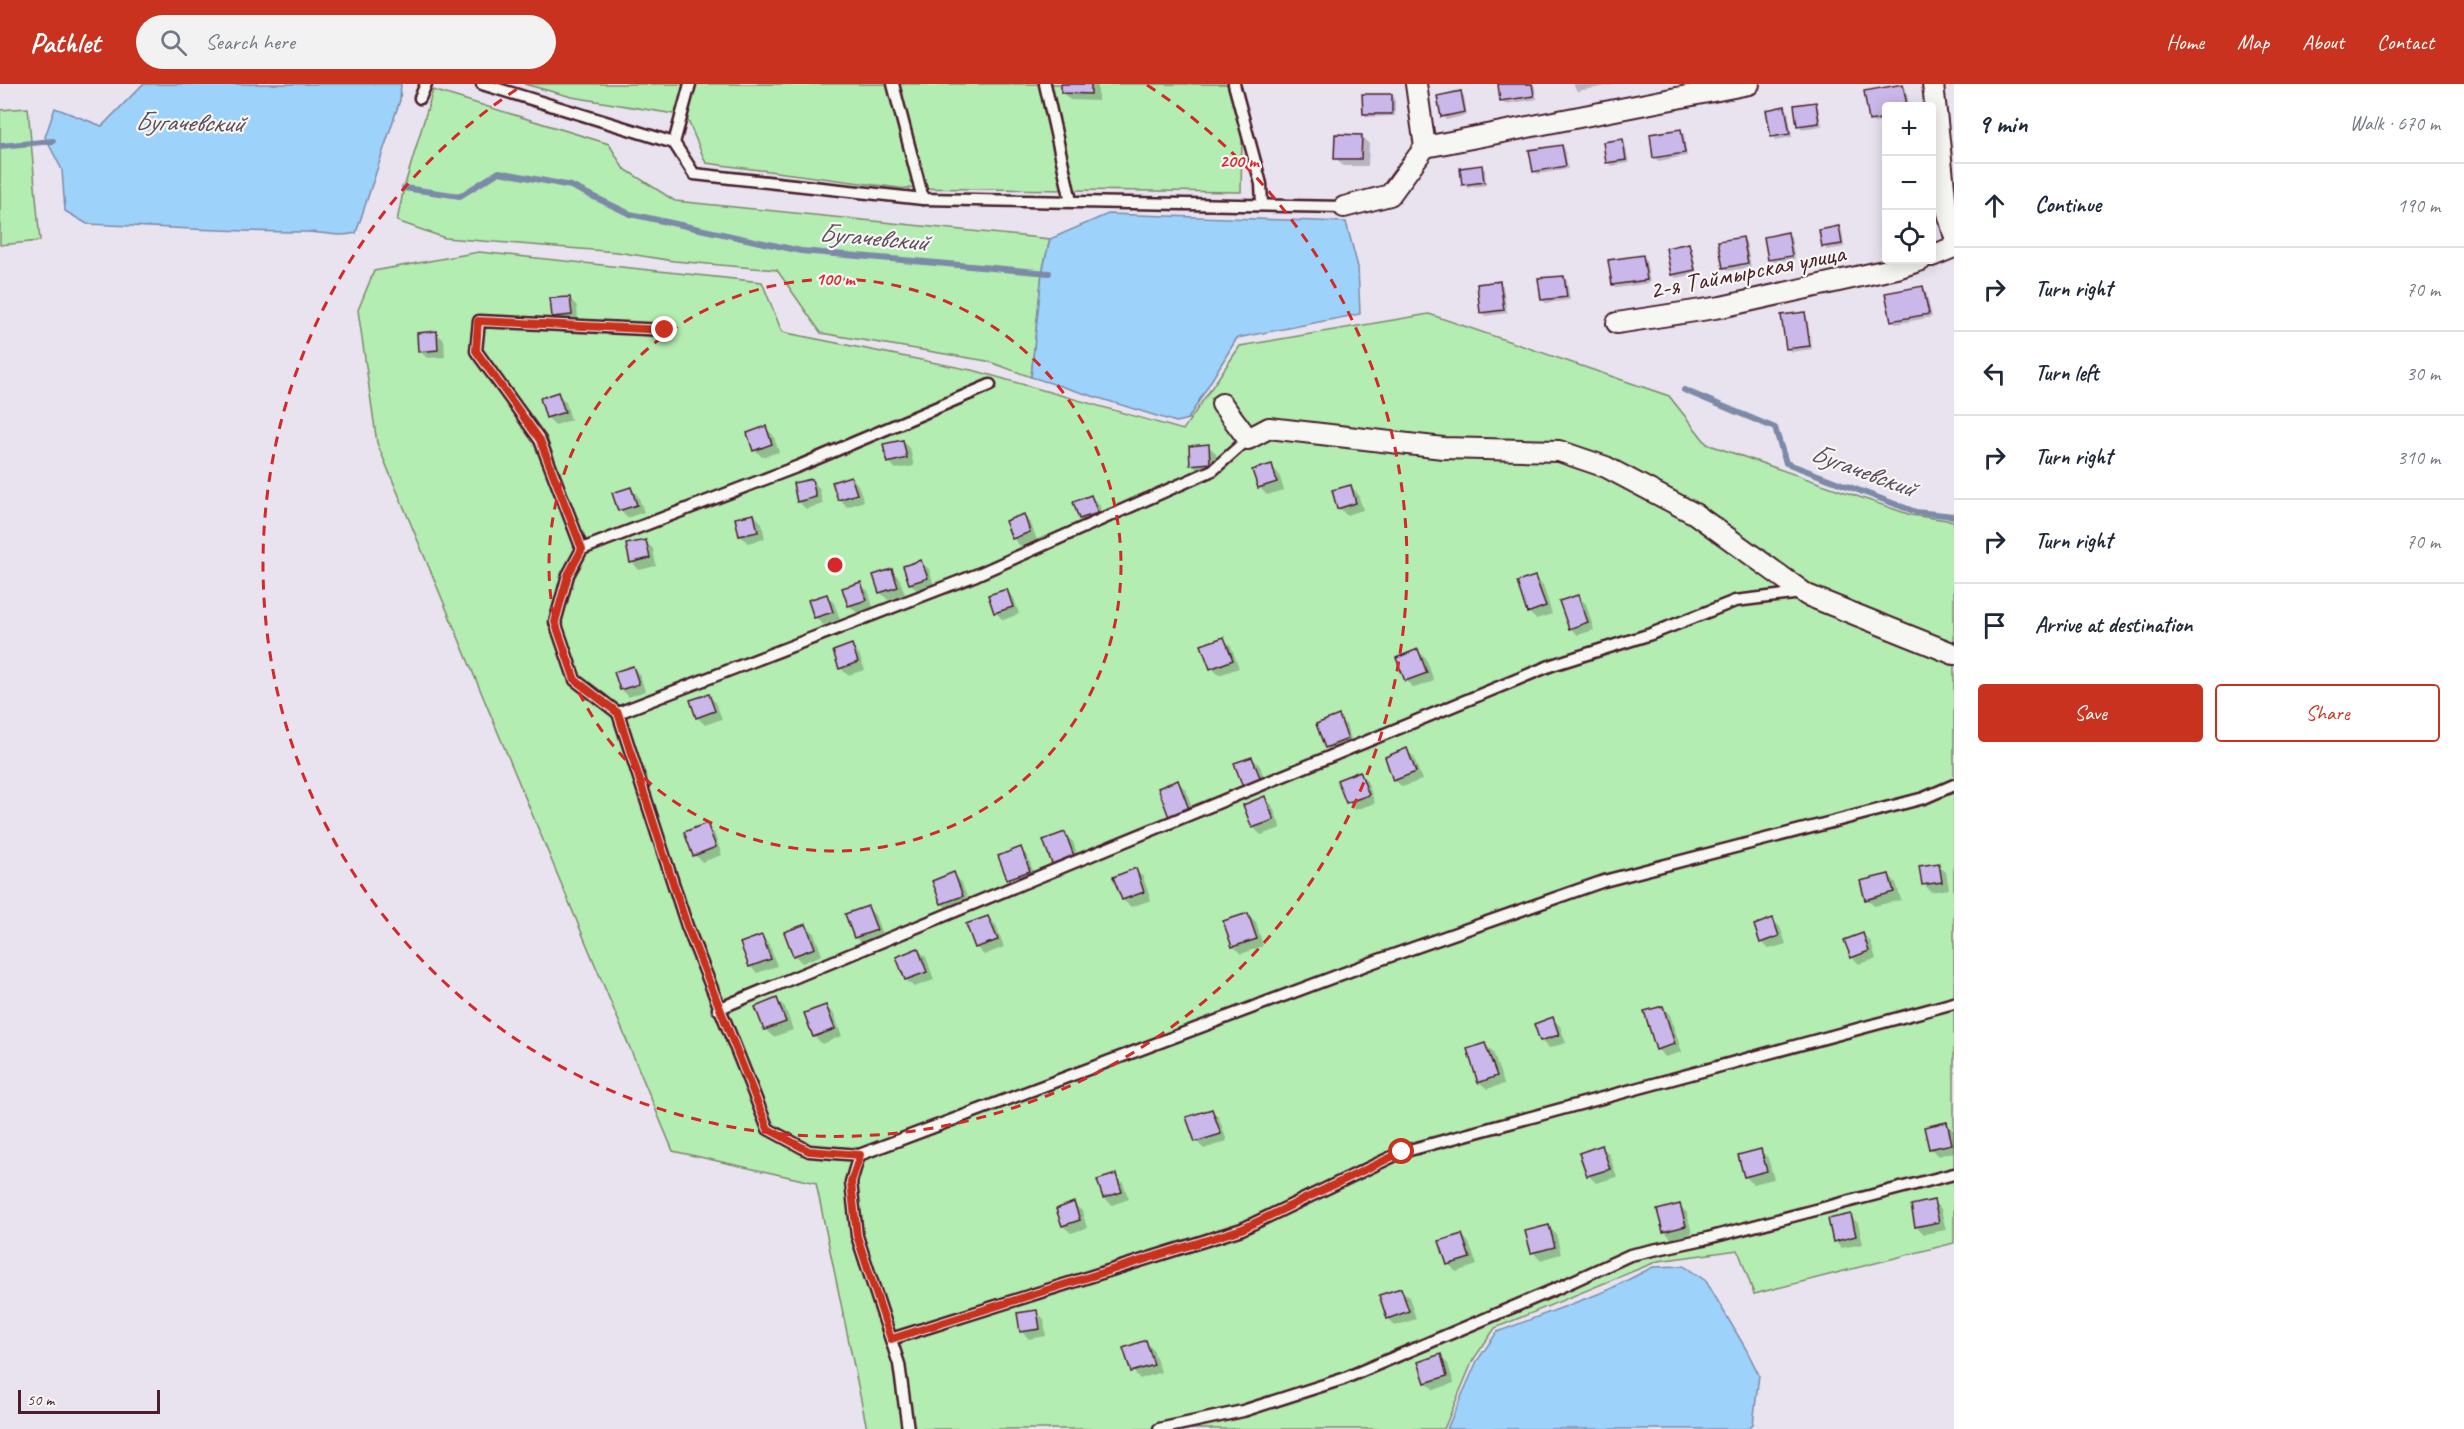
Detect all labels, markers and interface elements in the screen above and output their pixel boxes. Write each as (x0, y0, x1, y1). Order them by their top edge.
search box (136, 15, 556, 69)
text: Pathlet (30, 25, 100, 60)
icon: search (157, 26, 190, 59)
text: Search here (205, 28, 295, 56)
text: Home (2166, 29, 2204, 55)
text: Map (2237, 29, 2269, 55)
text: About (2302, 29, 2344, 55)
text: Contact (2377, 29, 2434, 55)
map controls (1882, 102, 1936, 264)
button: + (1882, 102, 1936, 156)
water label: Бугачевский (134, 104, 249, 140)
text: 9 min (1978, 107, 2028, 140)
text: Walk · 670 m (2350, 111, 2440, 136)
text: 200 m (1220, 150, 1260, 172)
button: − (1882, 156, 1936, 210)
icon: ahead (1978, 189, 2011, 222)
text: Continue (2035, 191, 2101, 219)
text: 190 m (2397, 193, 2440, 218)
button: locate (1882, 210, 1936, 264)
water label: Бугачевский (817, 215, 934, 259)
street label: 2-я Таймырская улица (1646, 236, 1849, 307)
text: 100 m (816, 268, 856, 290)
icon: right (1978, 273, 2011, 306)
text: Turn right (2035, 275, 2112, 303)
text: 70 m (2406, 277, 2440, 302)
route end (651, 316, 677, 342)
icon: left (1978, 357, 2011, 390)
text: Turn left (2035, 359, 2099, 387)
text: 30 m (2406, 361, 2440, 386)
water label: Бугачевский (1806, 435, 1925, 507)
icon: right (1978, 441, 2011, 474)
text: Turn right (2035, 443, 2112, 471)
text: 310 m (2397, 445, 2440, 470)
icon: right (1978, 525, 2011, 558)
text: Turn right (2035, 527, 2112, 555)
text: 70 m (2406, 529, 2440, 554)
centre of rings (825, 555, 845, 575)
icon: arrive (1978, 609, 2011, 642)
text: Arrive at destination (2035, 611, 2192, 639)
button: Save (1978, 684, 2203, 742)
button: Share (2215, 684, 2440, 742)
route start (1388, 1138, 1414, 1164)
scale bar (18, 1387, 160, 1414)
text: 50 m (27, 1390, 54, 1410)

